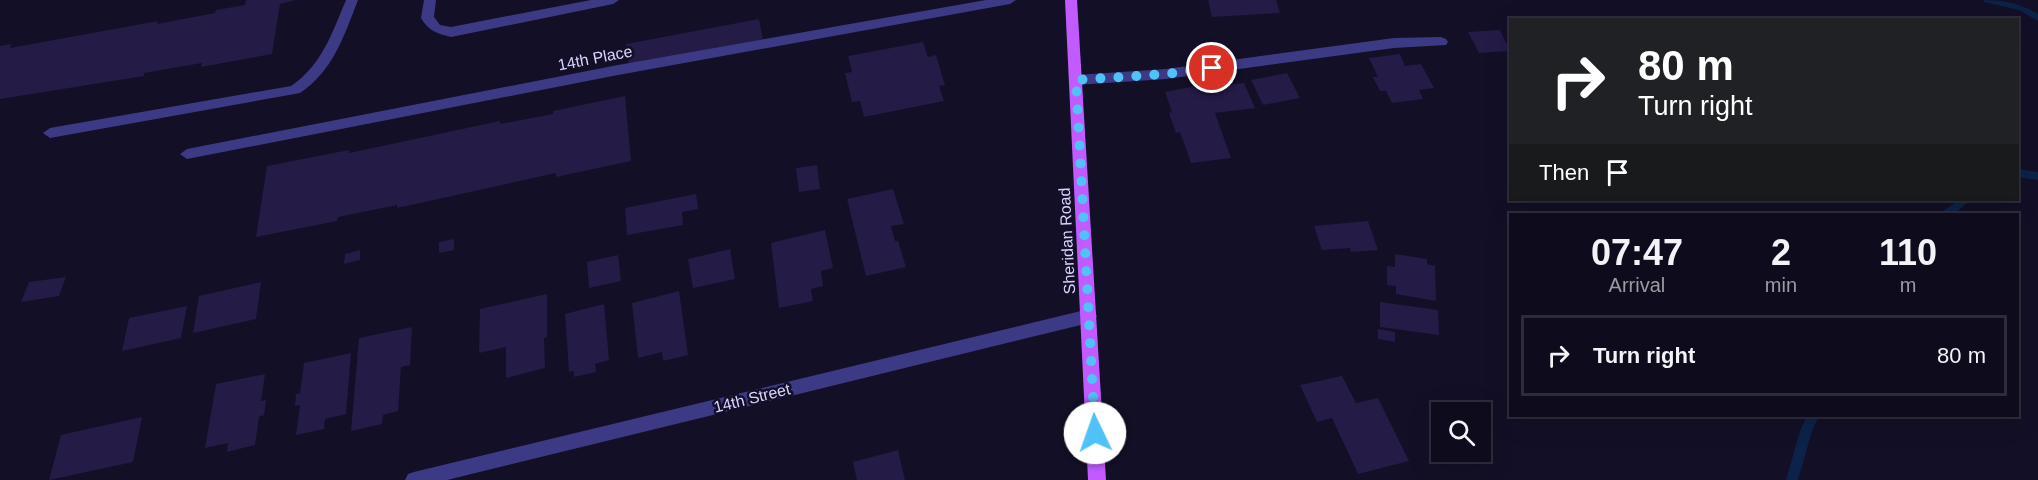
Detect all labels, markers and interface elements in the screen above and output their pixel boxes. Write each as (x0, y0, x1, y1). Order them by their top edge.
street label: 14th Place (556, 42, 634, 74)
pin (1186, 42, 1237, 93)
icon: right (1539, 42, 1617, 120)
text: 80 m (1638, 42, 1734, 89)
icon: arrive (1195, 51, 1228, 84)
text: Turn right (1638, 91, 1753, 121)
icon: arrive (1601, 156, 1634, 189)
text: Then (1539, 160, 1589, 185)
street label: Sheridan Road (1056, 187, 1078, 295)
text: 07:47 (1591, 232, 1683, 273)
text: 2 (1771, 232, 1791, 273)
text: 110 (1879, 232, 1937, 273)
text: Arrival (1609, 274, 1665, 296)
text: min (1765, 274, 1797, 296)
text: m (1900, 274, 1916, 296)
icon: right (1542, 339, 1575, 372)
text: Turn right (1593, 343, 1695, 368)
text: 80 m (1937, 343, 1986, 368)
street label: 14th Street (712, 380, 793, 416)
position arrow (1063, 401, 1127, 465)
map controls (1431, 402, 1491, 462)
button: search (1431, 402, 1491, 462)

